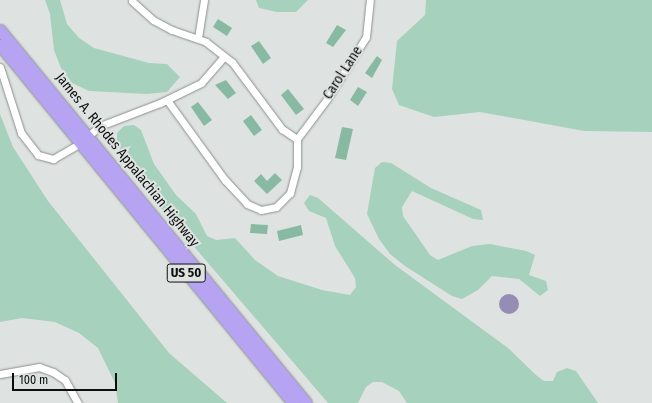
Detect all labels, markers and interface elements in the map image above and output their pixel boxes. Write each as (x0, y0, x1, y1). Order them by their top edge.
street label: Carol Lane (320, 43, 366, 103)
street label: James A. Rhodes Appalachian Highway (52, 70, 202, 250)
road number: US 50 (166, 262, 206, 284)
scale bar (14, 365, 119, 391)
text: 100 m (19, 373, 48, 387)

